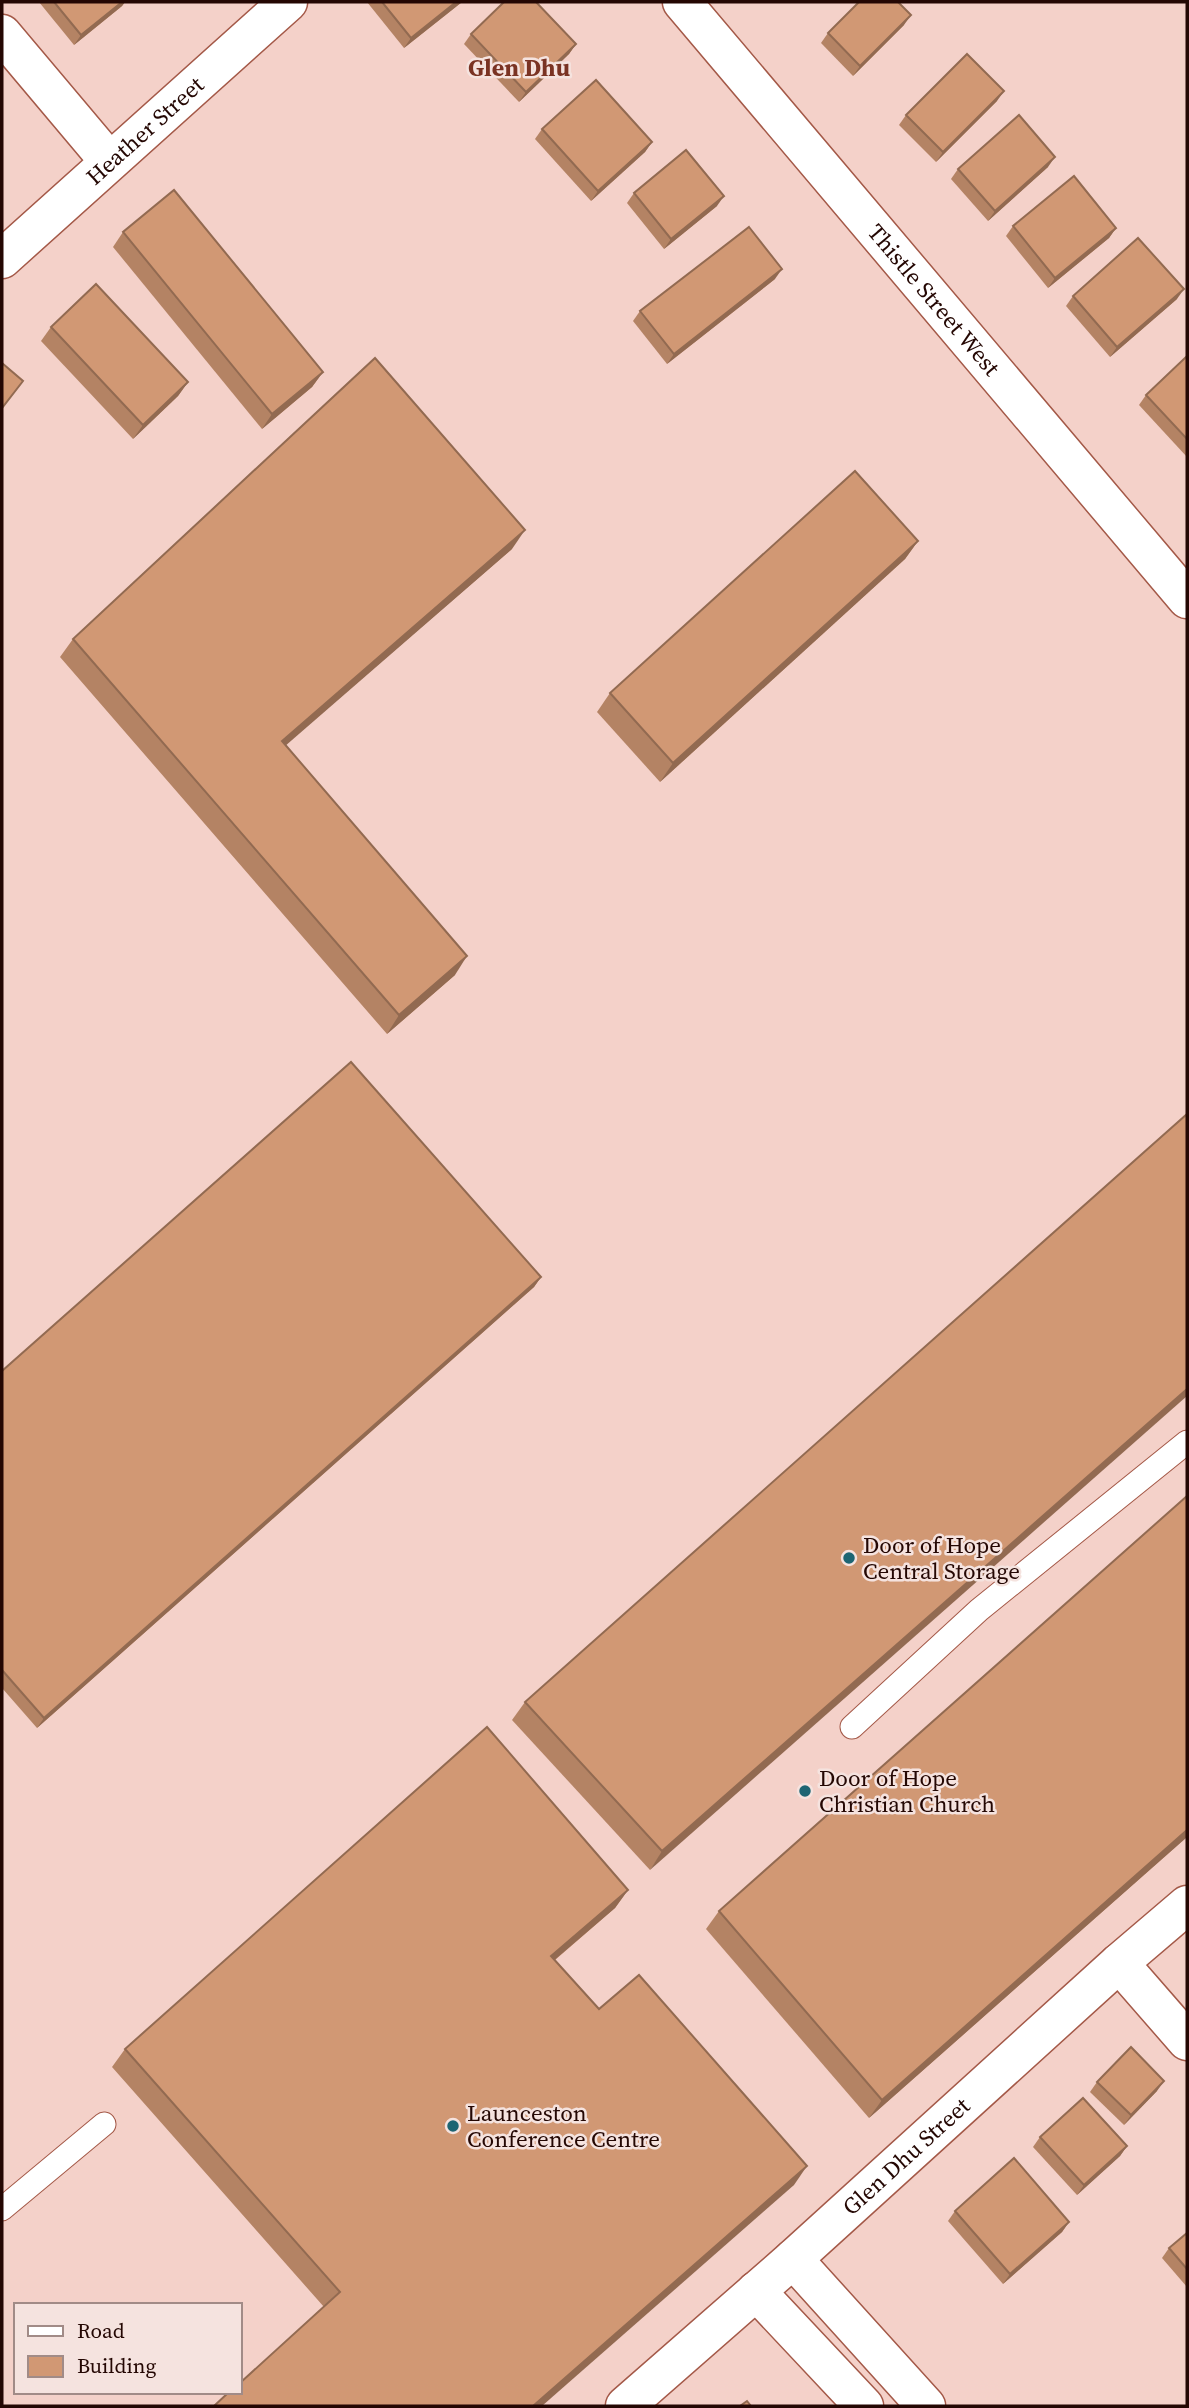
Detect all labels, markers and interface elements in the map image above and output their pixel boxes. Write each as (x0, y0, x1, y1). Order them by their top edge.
district label: Glen Dhu (468, 51, 570, 84)
street label: Heather Street (79, 69, 211, 192)
street label: Thistle Street West (860, 217, 1008, 383)
place label: Door of Hope Central Storage (863, 1529, 1020, 1587)
marker: Door of Hope Central Storage (841, 1550, 857, 1566)
place label: Door of Hope Christian Church (819, 1762, 995, 1820)
marker: Door of Hope Christian Church (797, 1783, 813, 1799)
street label: Glen Dhu Street (835, 2090, 977, 2222)
place label: Launceston Conference Centre (467, 2097, 660, 2155)
marker: Launceston Conference Centre (445, 2118, 461, 2134)
legend (14, 2303, 242, 2394)
text: Road (77, 2316, 125, 2345)
text: Building (77, 2351, 156, 2380)

